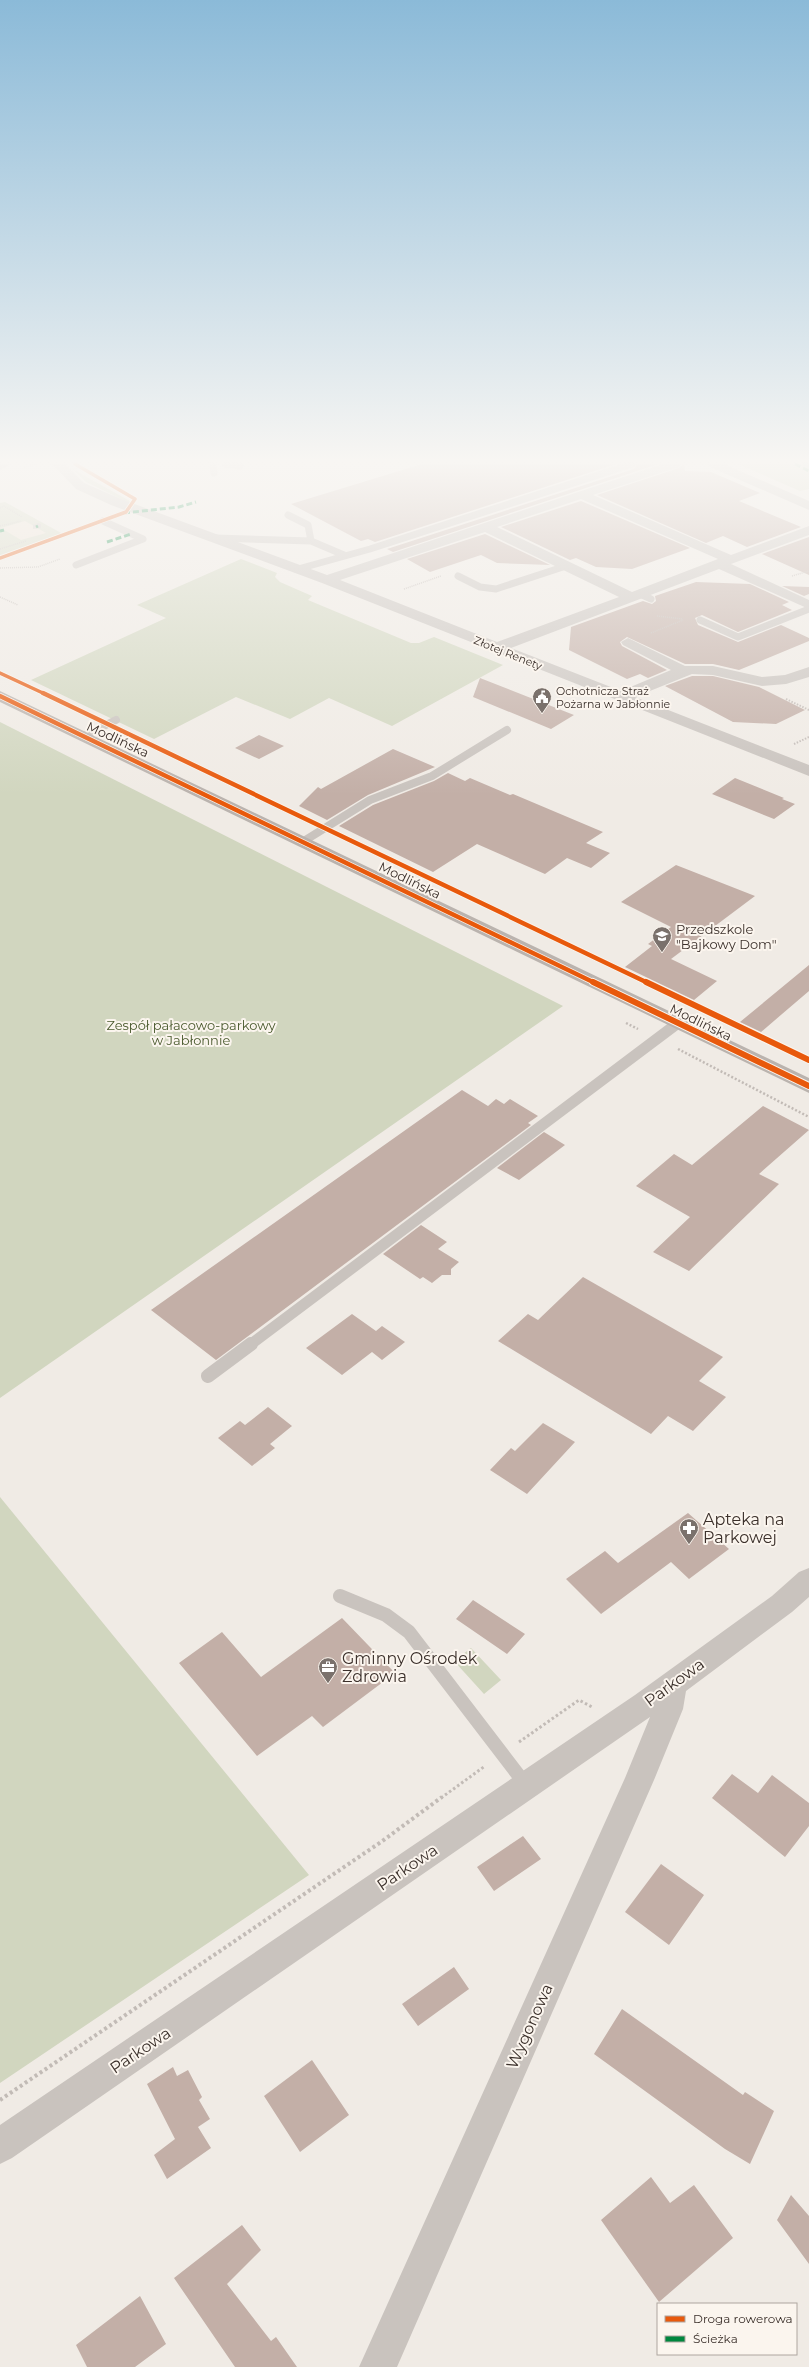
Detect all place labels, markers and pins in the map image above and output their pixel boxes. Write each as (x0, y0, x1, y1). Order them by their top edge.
place label: Ochotnicza Straż Pożarna w Jabłonnie (556, 684, 671, 711)
public building icon: Ochotnicza Straż Pożarna w Jabłonnie (531, 686, 553, 714)
place label: Przedszkole "Bajkowy Dom" (676, 921, 777, 952)
school or university icon: Przedszkole "Bajkowy Dom" (651, 925, 673, 953)
place label: Apteka na Parkowej (703, 1510, 784, 1547)
pharmacy icon: Apteka na Parkowej (678, 1517, 700, 1545)
place label: Gminny Ośrodek Zdrowia (342, 1649, 478, 1686)
office icon: Gminny Ośrodek Zdrowia (317, 1656, 339, 1684)

